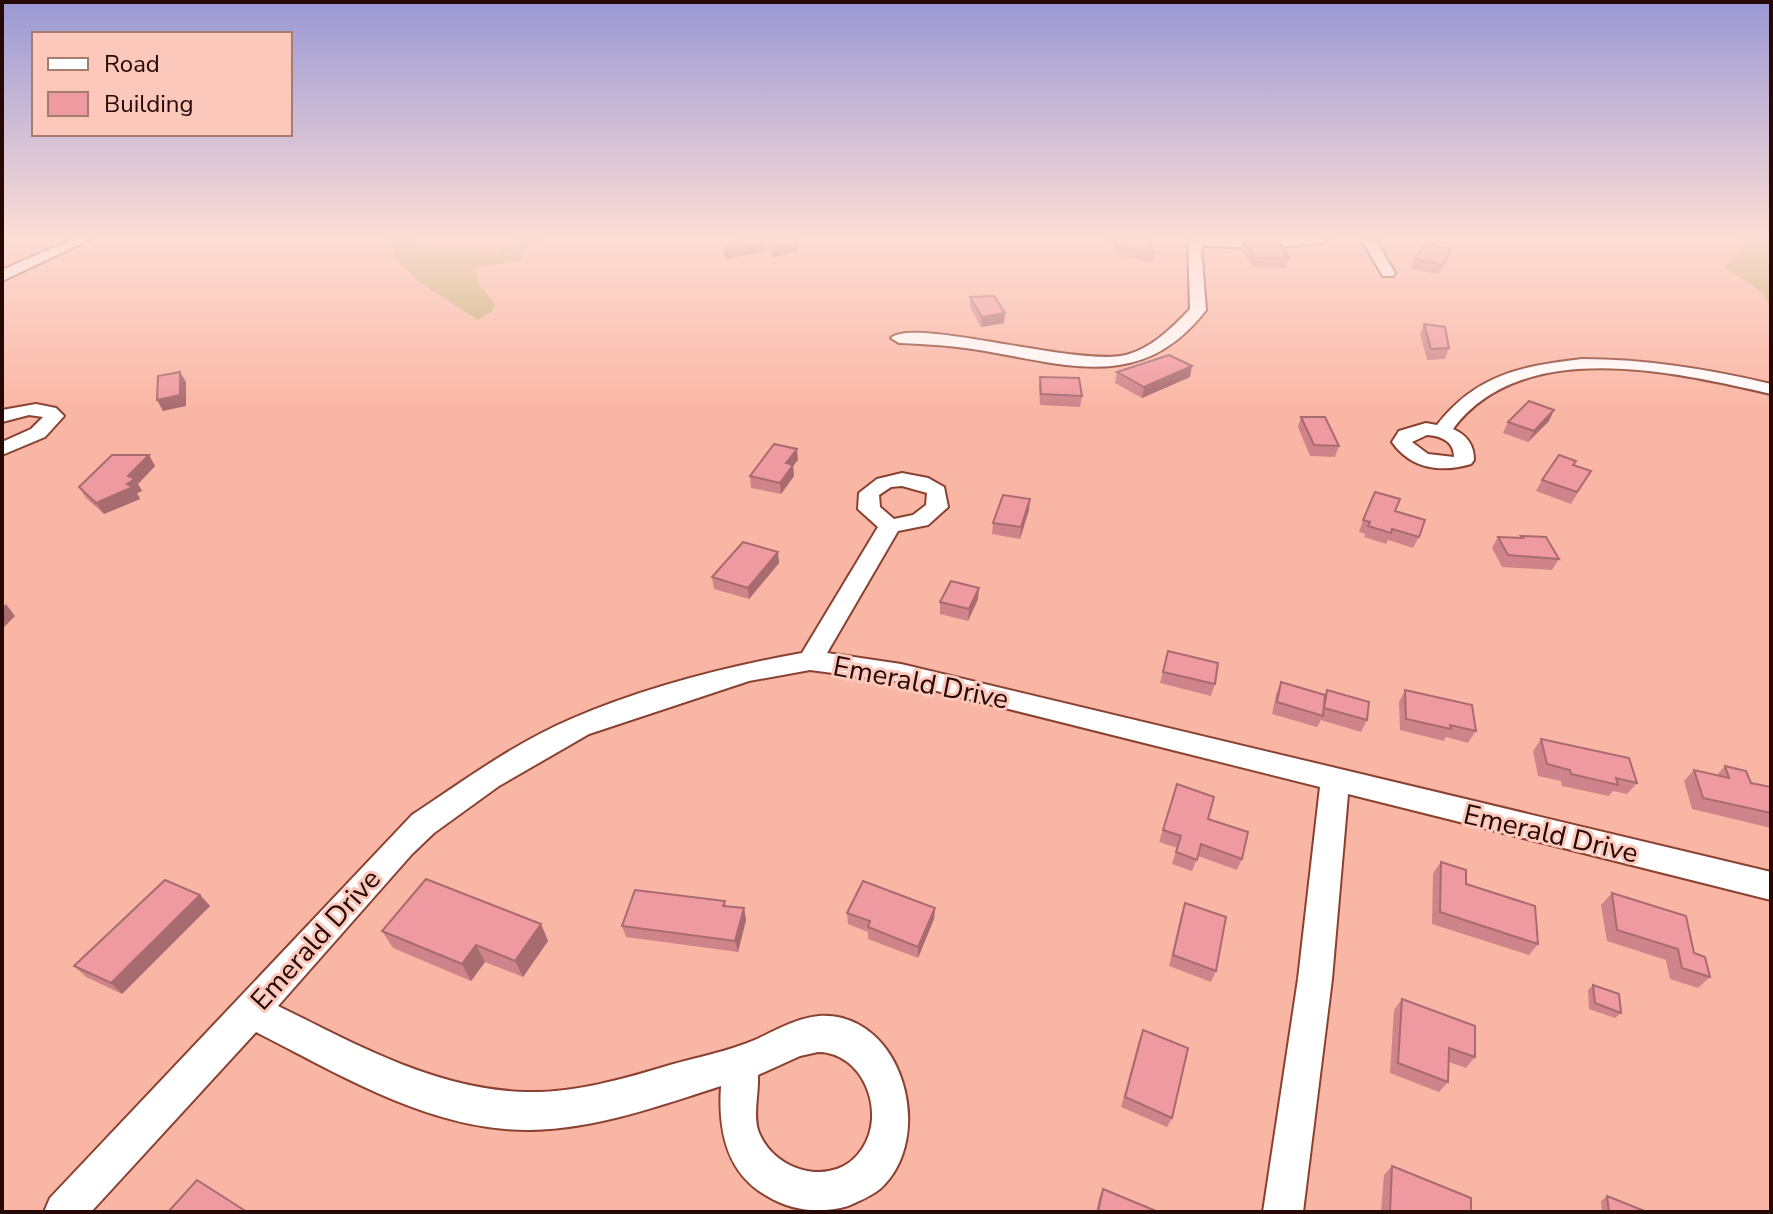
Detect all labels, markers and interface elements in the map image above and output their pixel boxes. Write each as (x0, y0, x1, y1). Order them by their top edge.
legend (32, 32, 292, 136)
text: Road (104, 48, 160, 80)
text: Building (104, 88, 194, 120)
street label: Emerald Drive (830, 647, 1012, 719)
street label: Emerald Drive (1460, 795, 1642, 873)
street label: Emerald Drive (242, 861, 389, 1019)

